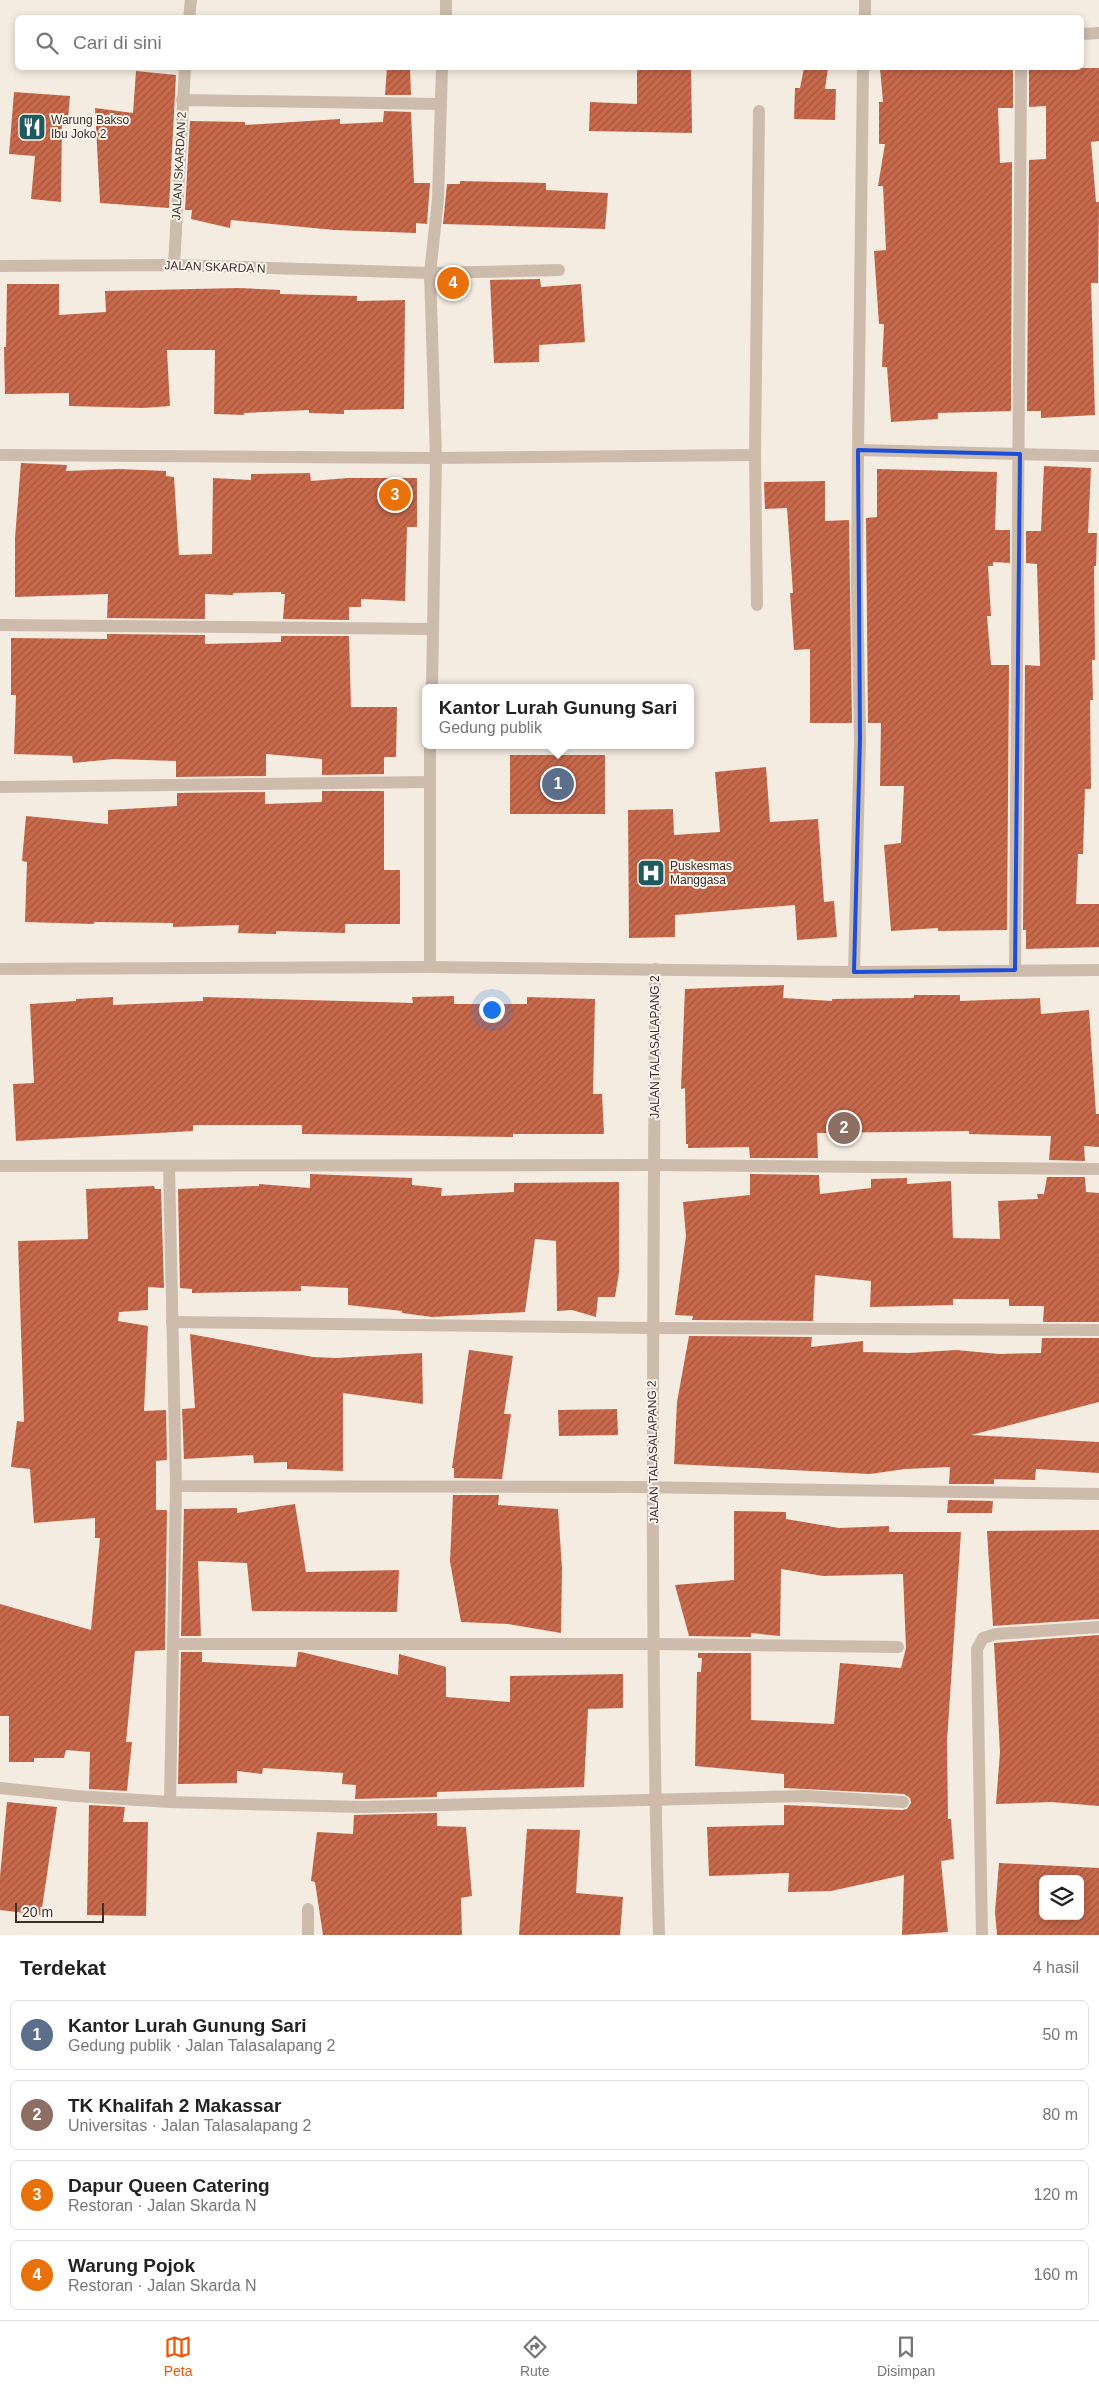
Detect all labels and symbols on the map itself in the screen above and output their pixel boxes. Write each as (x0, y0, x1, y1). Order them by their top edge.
street label: JALAN SKARDAN 2 (169, 111, 189, 221)
restaurant icon: Warung Bakso Ibu Joko 2 (17, 112, 47, 142)
place label: Warung Bakso Ibu Joko 2 (51, 113, 130, 141)
street label: JALAN SKARDA N (164, 258, 266, 276)
pin: 4 (437, 264, 469, 302)
pin: 3 (379, 476, 411, 514)
pin: 1 (542, 765, 574, 803)
hospital icon: Puskesmas Manggasa (636, 858, 666, 888)
place label: Puskesmas Manggasa (670, 859, 732, 887)
street label: JALAN TALASALAPANG 2 (648, 975, 662, 1119)
your location (479, 997, 505, 1023)
pin: 2 (828, 1109, 860, 1147)
street label: JALAN TALASALAPANG 2 (645, 1380, 661, 1524)
scale bar (15, 1900, 104, 1923)

